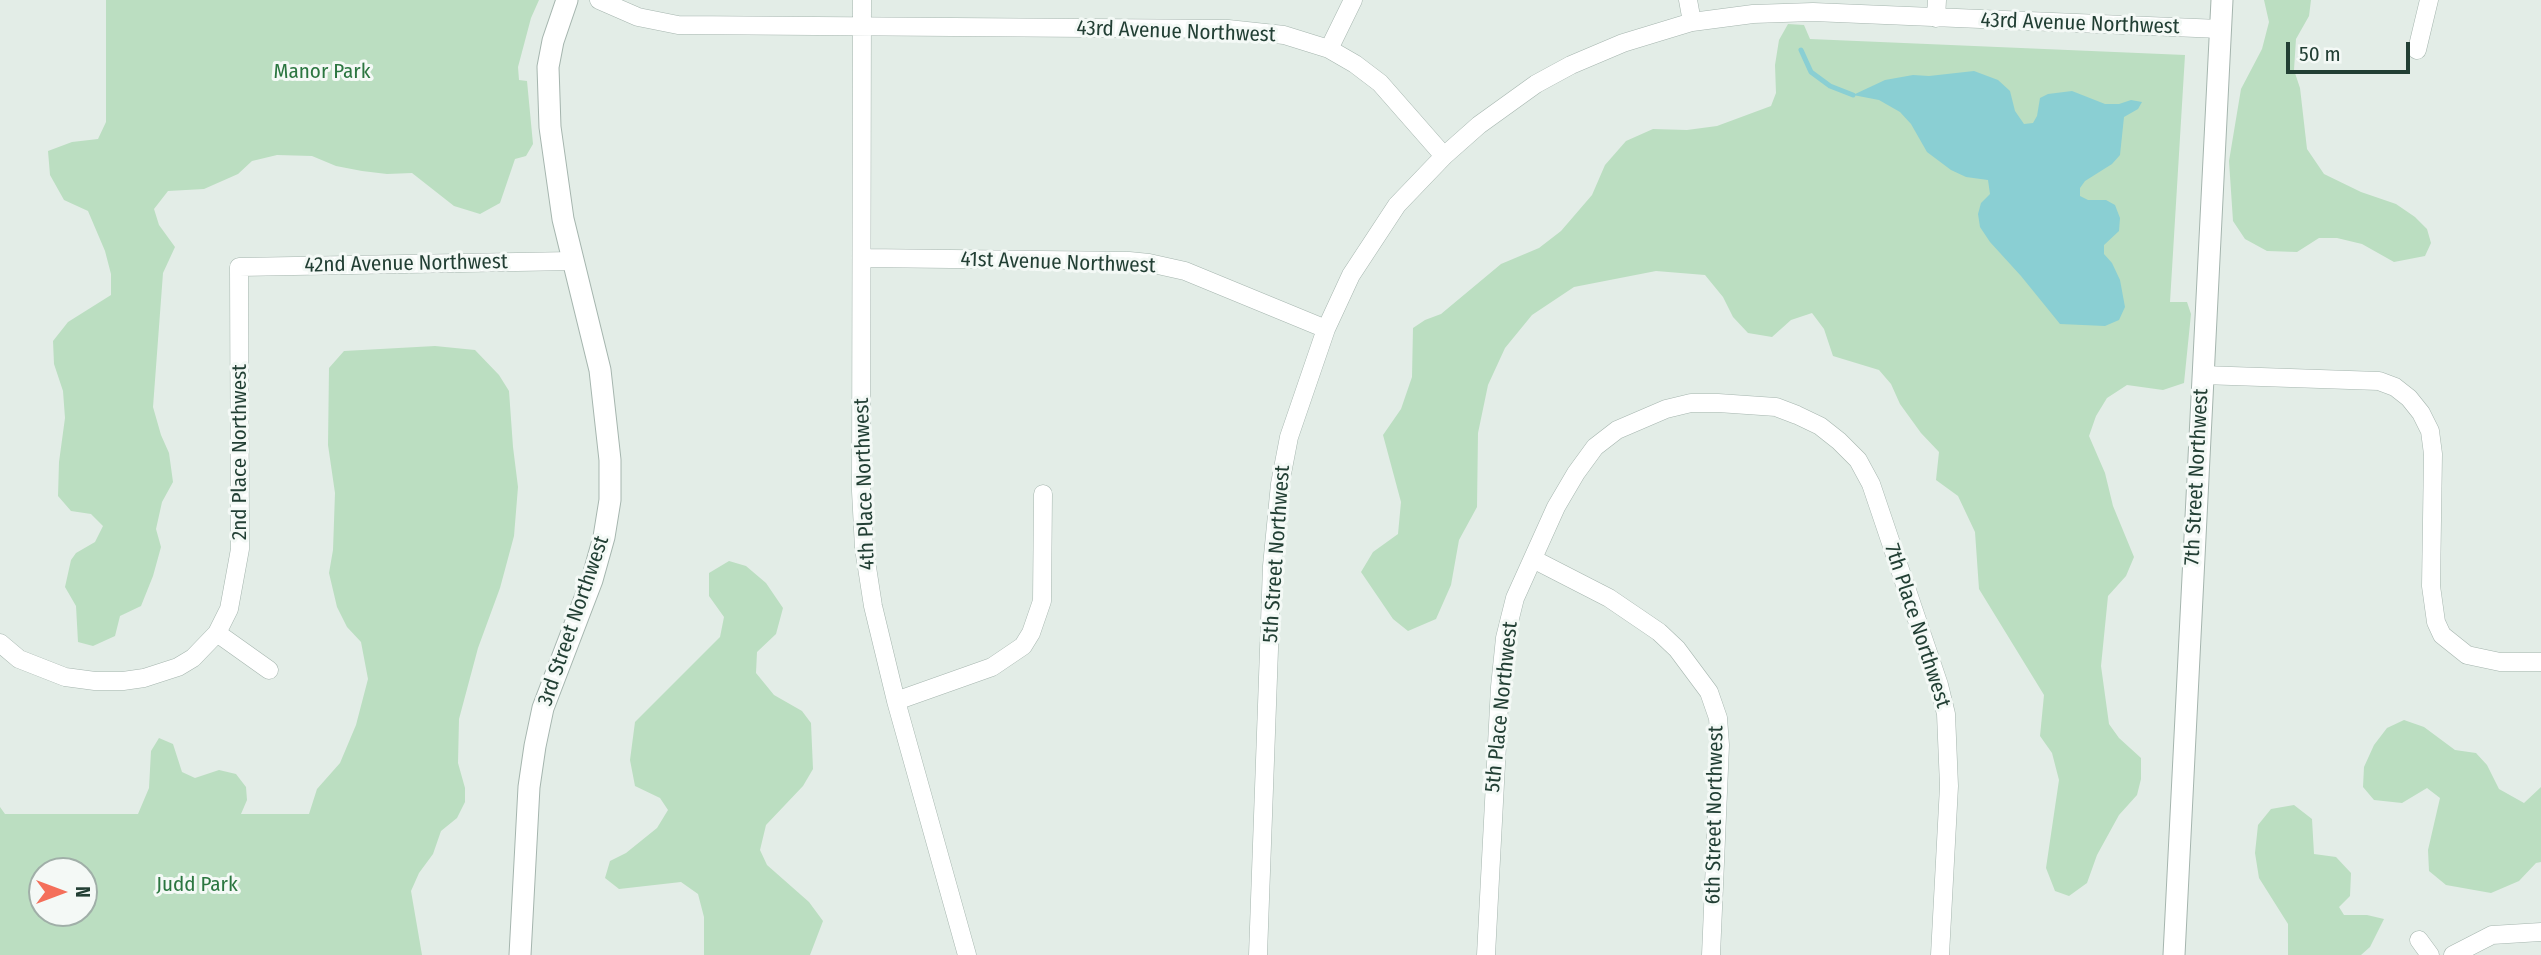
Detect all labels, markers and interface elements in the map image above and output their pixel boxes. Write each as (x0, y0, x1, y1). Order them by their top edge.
street label: 43rd Avenue Northwest (1980, 8, 2180, 40)
street label: 43rd Avenue Northwest (1076, 16, 1276, 48)
scale bar (2289, 28, 2413, 72)
text: 50 m (2299, 41, 2341, 67)
park label: Manor Park (274, 59, 370, 85)
street label: 41st Avenue Northwest (960, 247, 1156, 279)
street label: 42nd Avenue Northwest (304, 250, 508, 278)
street label: 2nd Place Northwest (227, 364, 253, 540)
street label: 7th Street Northwest (2180, 388, 2214, 566)
street label: 4th Place Northwest (849, 397, 881, 571)
street label: 5th Street Northwest (1258, 464, 1296, 644)
street label: 3rd Street Northwest (533, 533, 615, 709)
street label: 7th Place Northwest (1879, 541, 1955, 711)
street label: 5th Place Northwest (1480, 620, 1524, 794)
street label: 6th Street Northwest (1701, 725, 1729, 905)
north arrow (28, 857, 98, 927)
park label: Judd Park (156, 872, 238, 898)
text: N (71, 886, 94, 898)

